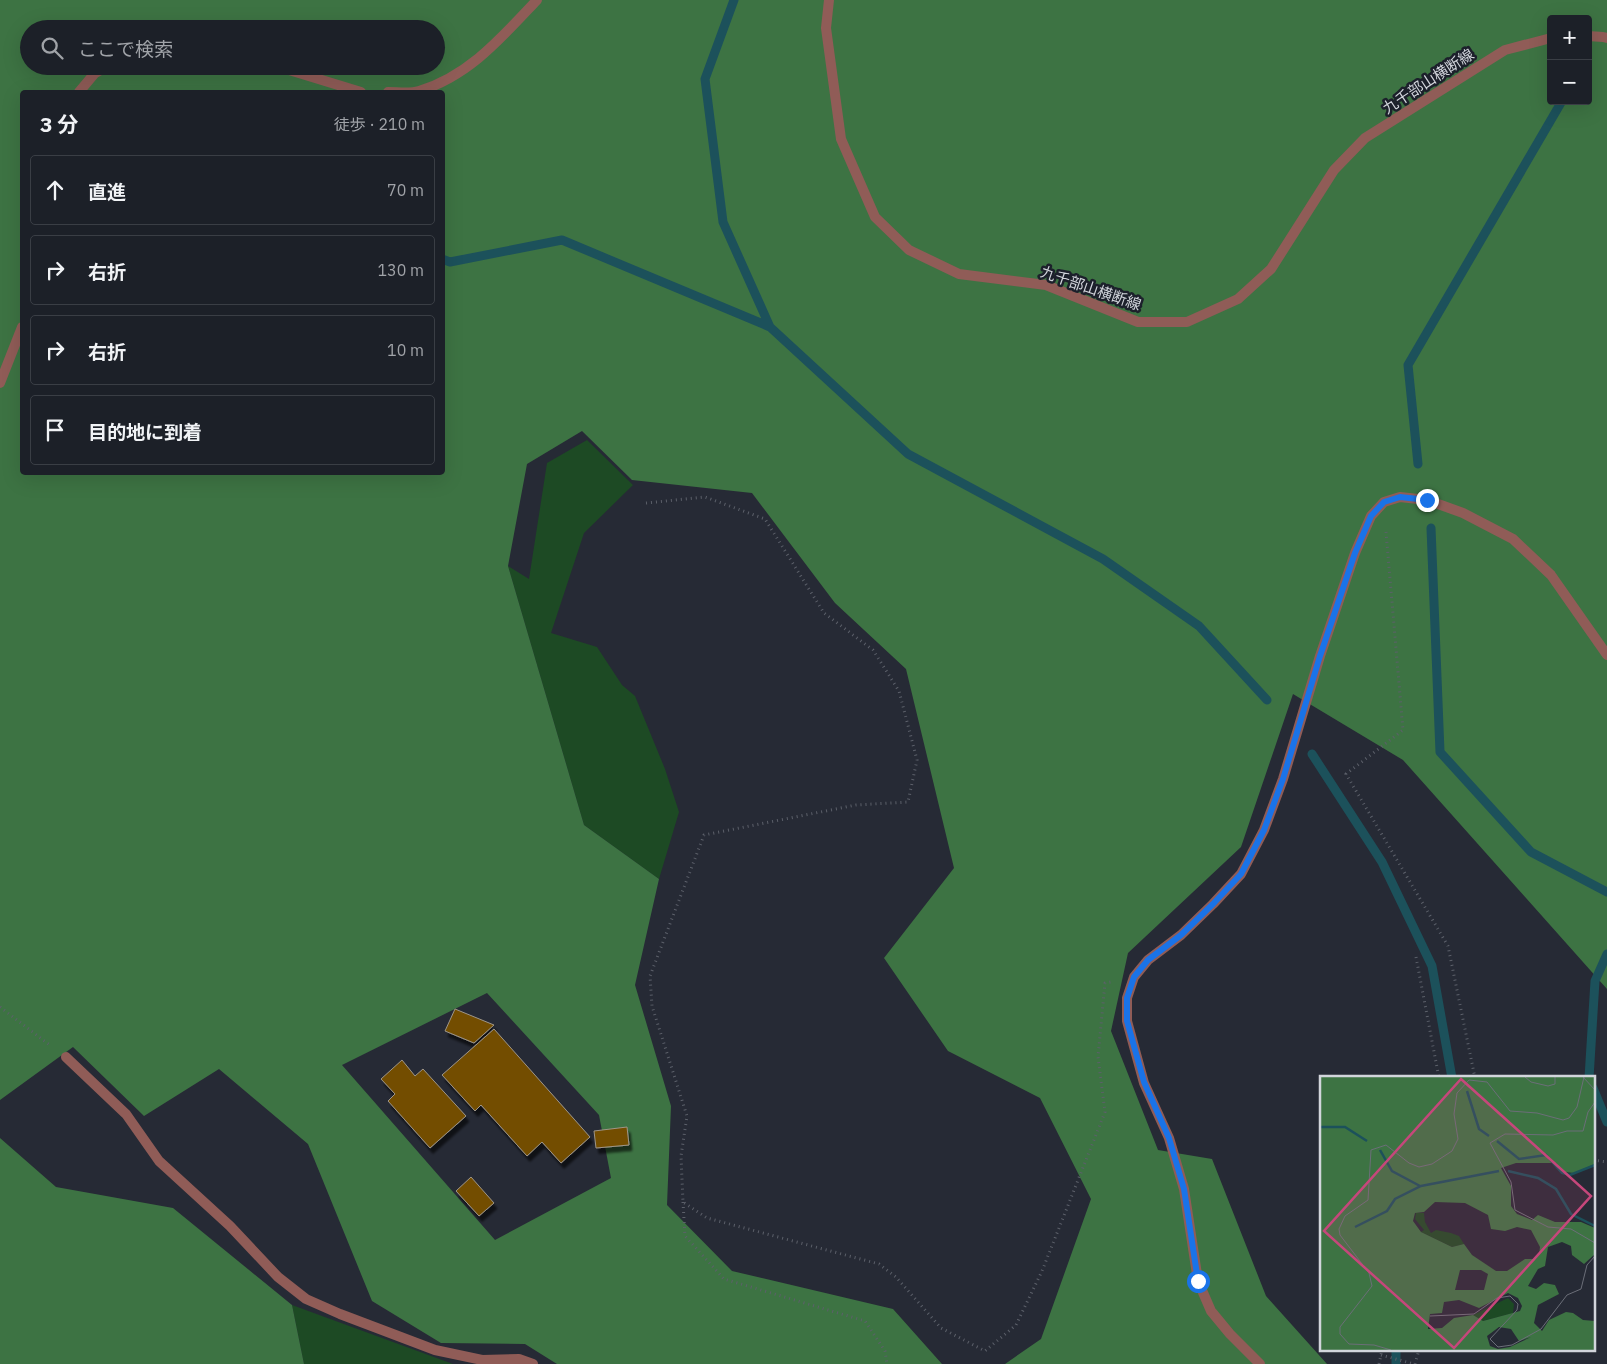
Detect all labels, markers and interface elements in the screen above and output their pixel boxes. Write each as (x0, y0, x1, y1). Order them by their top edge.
map controls (1547, 15, 1592, 105)
button: + (1547, 15, 1592, 60)
search box (20, 20, 445, 75)
icon: search (38, 34, 66, 62)
text: ここで検索 (78, 37, 173, 61)
street label: 九千部山横断線 (1379, 44, 1477, 118)
button: − (1547, 60, 1592, 105)
text: 3 分 (40, 110, 79, 138)
text: 徒歩 · 210 m (334, 114, 425, 134)
icon: ahead (41, 176, 69, 204)
text: 直進 (88, 180, 126, 204)
text: 70 m (387, 180, 424, 200)
icon: right (41, 256, 69, 284)
text: 右折 (88, 260, 126, 284)
text: 130 m (377, 260, 424, 280)
street label: 九千部山横断線 (1038, 262, 1144, 314)
icon: right (41, 336, 69, 364)
text: 右折 (88, 340, 126, 364)
text: 10 m (387, 340, 424, 360)
icon: arrive (41, 416, 69, 444)
text: 目的地に到着 (88, 420, 202, 444)
route end (1416, 489, 1439, 512)
inset map (1320, 1076, 1594, 1352)
route start (1187, 1270, 1210, 1293)

